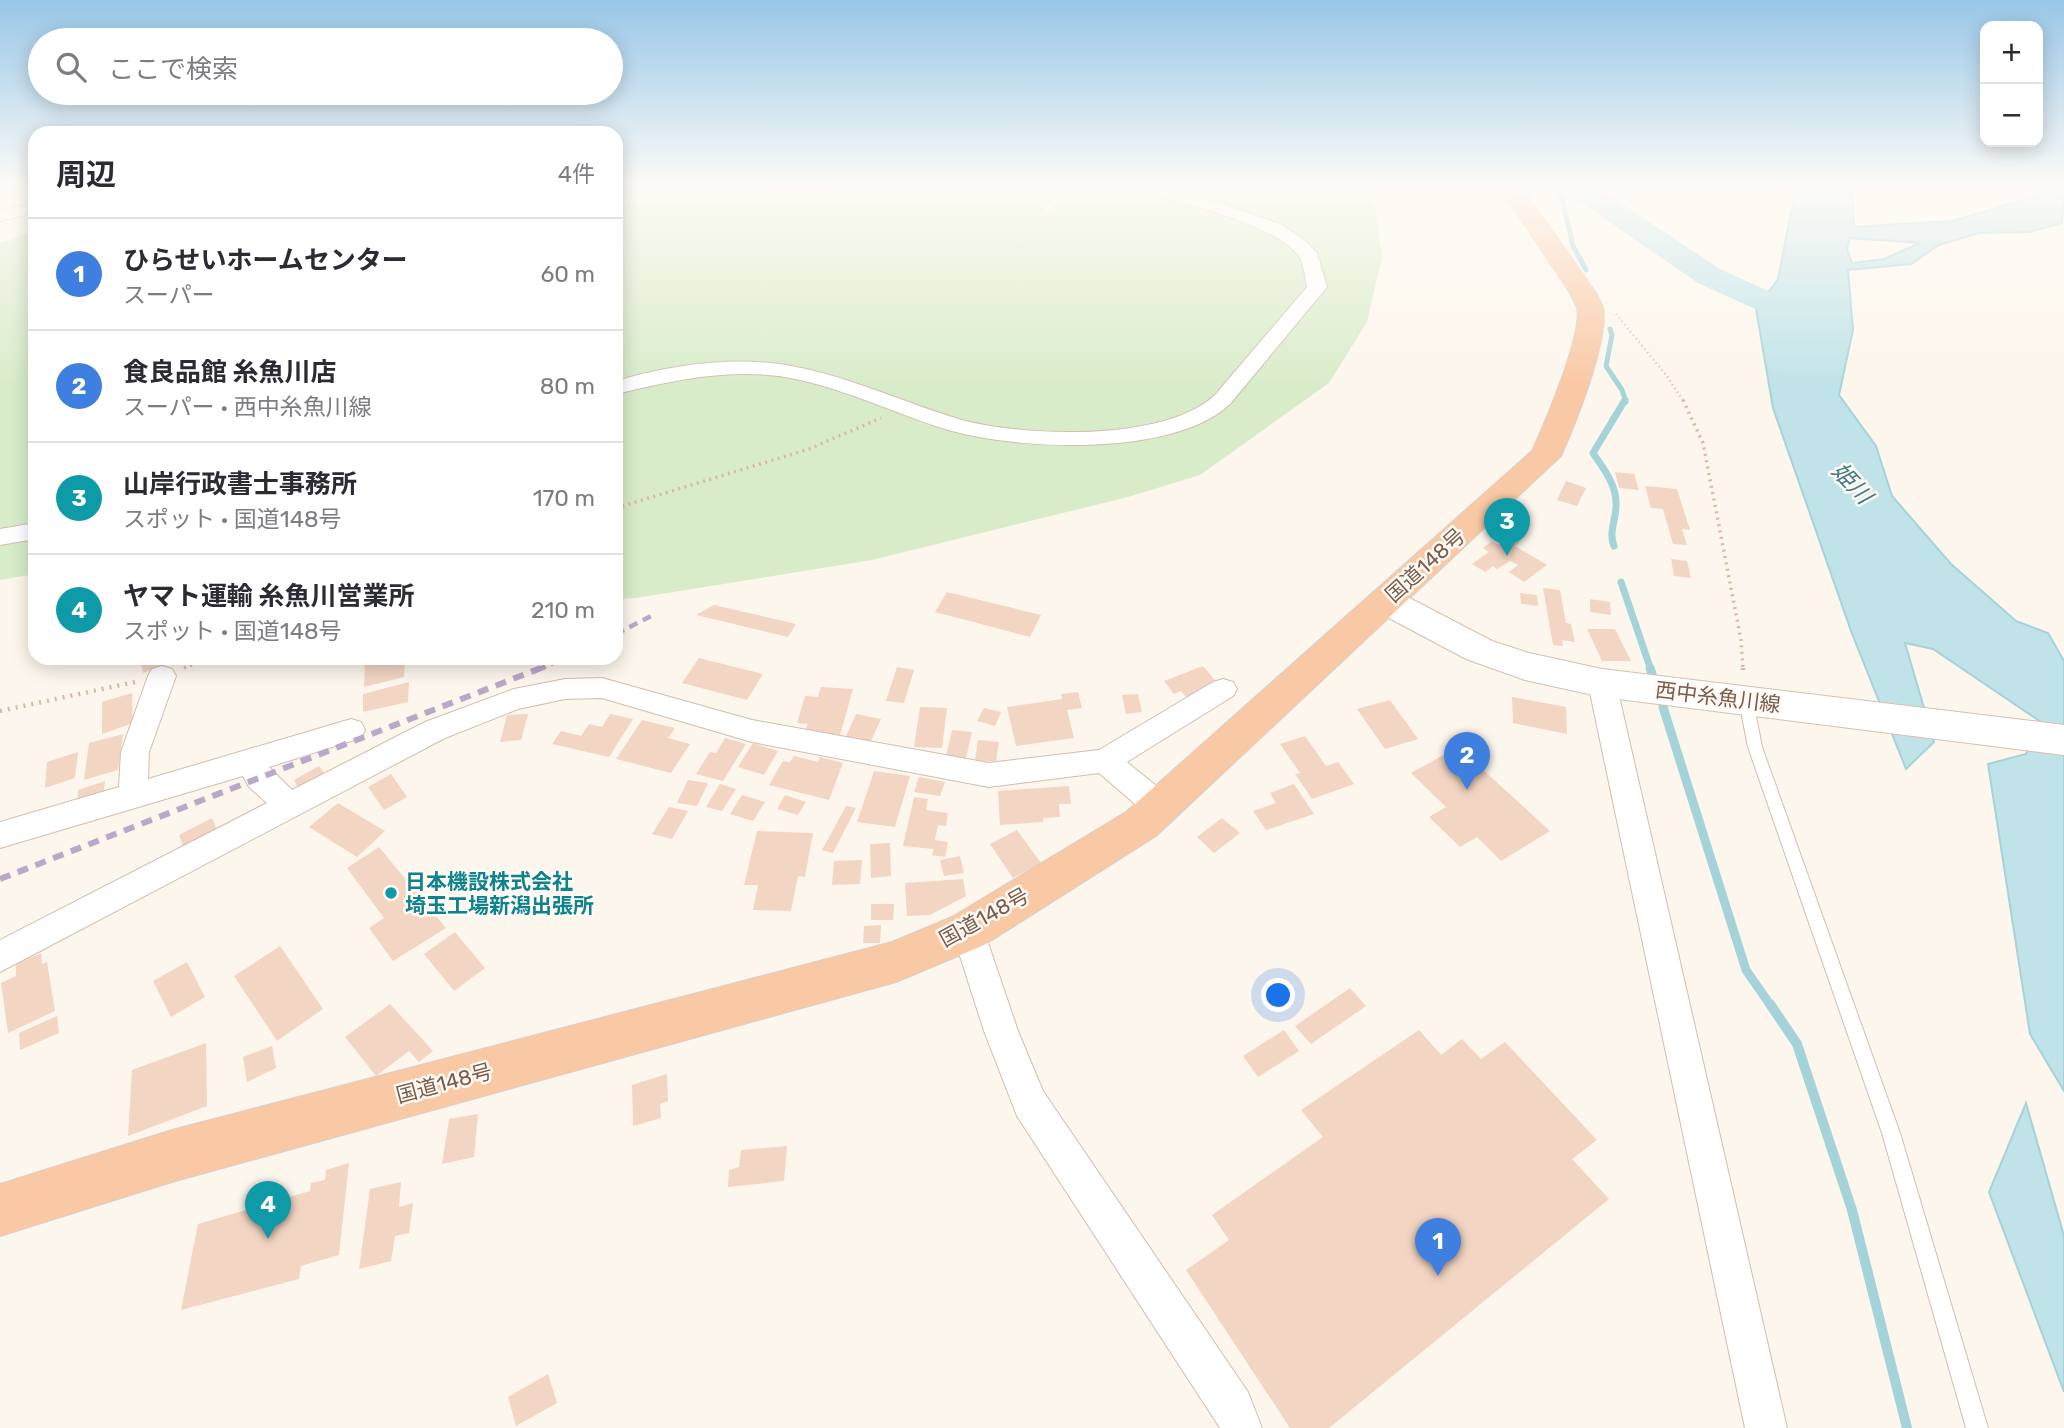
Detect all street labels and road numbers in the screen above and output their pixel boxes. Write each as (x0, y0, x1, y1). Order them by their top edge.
street label: 国道148号 (1380, 523, 1470, 607)
street label: 西中糸魚川線 (1654, 677, 1782, 717)
street label: 国道148号 (935, 882, 1033, 952)
street label: 国道148号 (393, 1058, 495, 1108)

